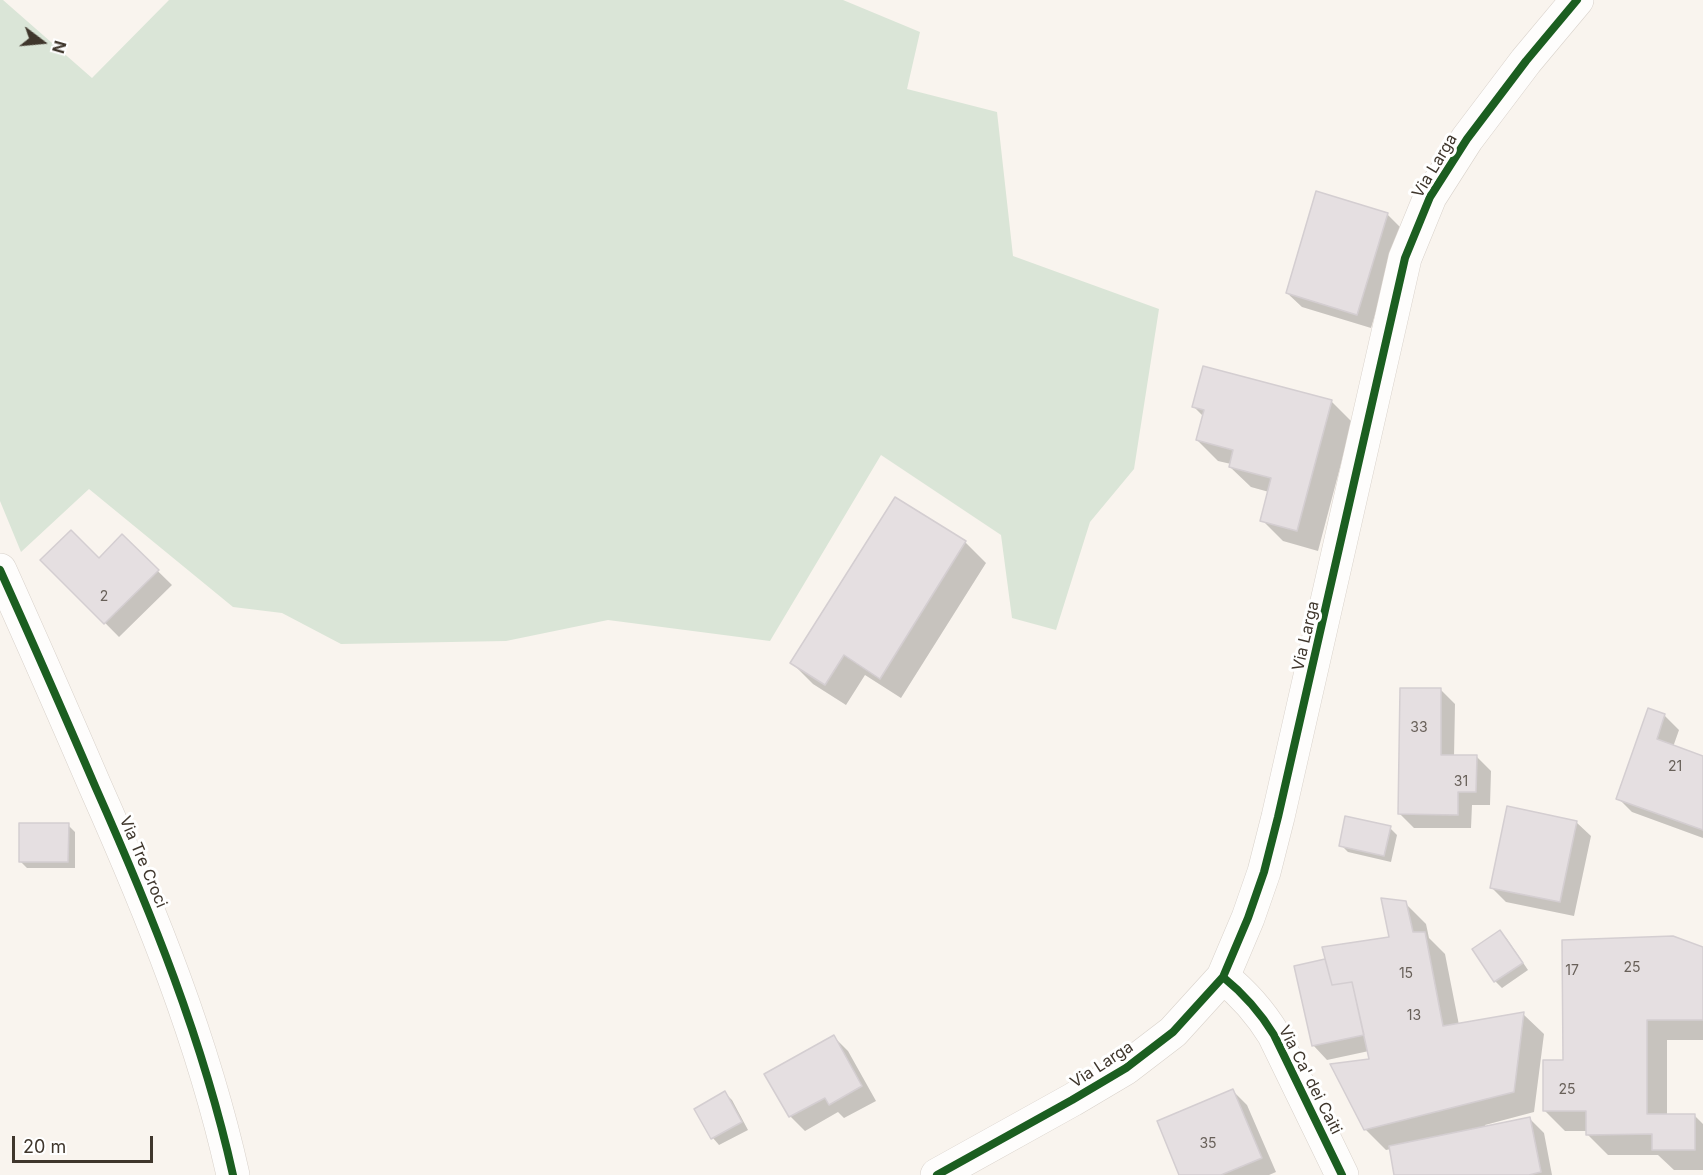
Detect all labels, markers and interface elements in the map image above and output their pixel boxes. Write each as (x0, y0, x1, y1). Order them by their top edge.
north arrow (12, 12, 72, 72)
text: N (48, 38, 71, 56)
street label: Via Larga (1408, 131, 1462, 201)
house number: 2 (100, 589, 108, 605)
street label: Via Larga (1289, 599, 1323, 673)
house number: 33 (1410, 720, 1428, 736)
house number: 21 (1668, 759, 1682, 775)
house number: 31 (1454, 774, 1468, 790)
street label: Via Tre Croci (115, 813, 171, 911)
house number: 25 (1623, 960, 1641, 976)
house number: 17 (1565, 963, 1579, 979)
house number: 15 (1399, 966, 1413, 982)
house number: 13 (1407, 1008, 1421, 1024)
street label: Via Ca' dei Caiti (1274, 1022, 1346, 1138)
street label: Via Larga (1067, 1038, 1137, 1092)
house number: 25 (1558, 1082, 1576, 1098)
scale bar (15, 1124, 156, 1162)
text: 20 m (23, 1136, 66, 1157)
house number: 35 (1199, 1136, 1217, 1152)

